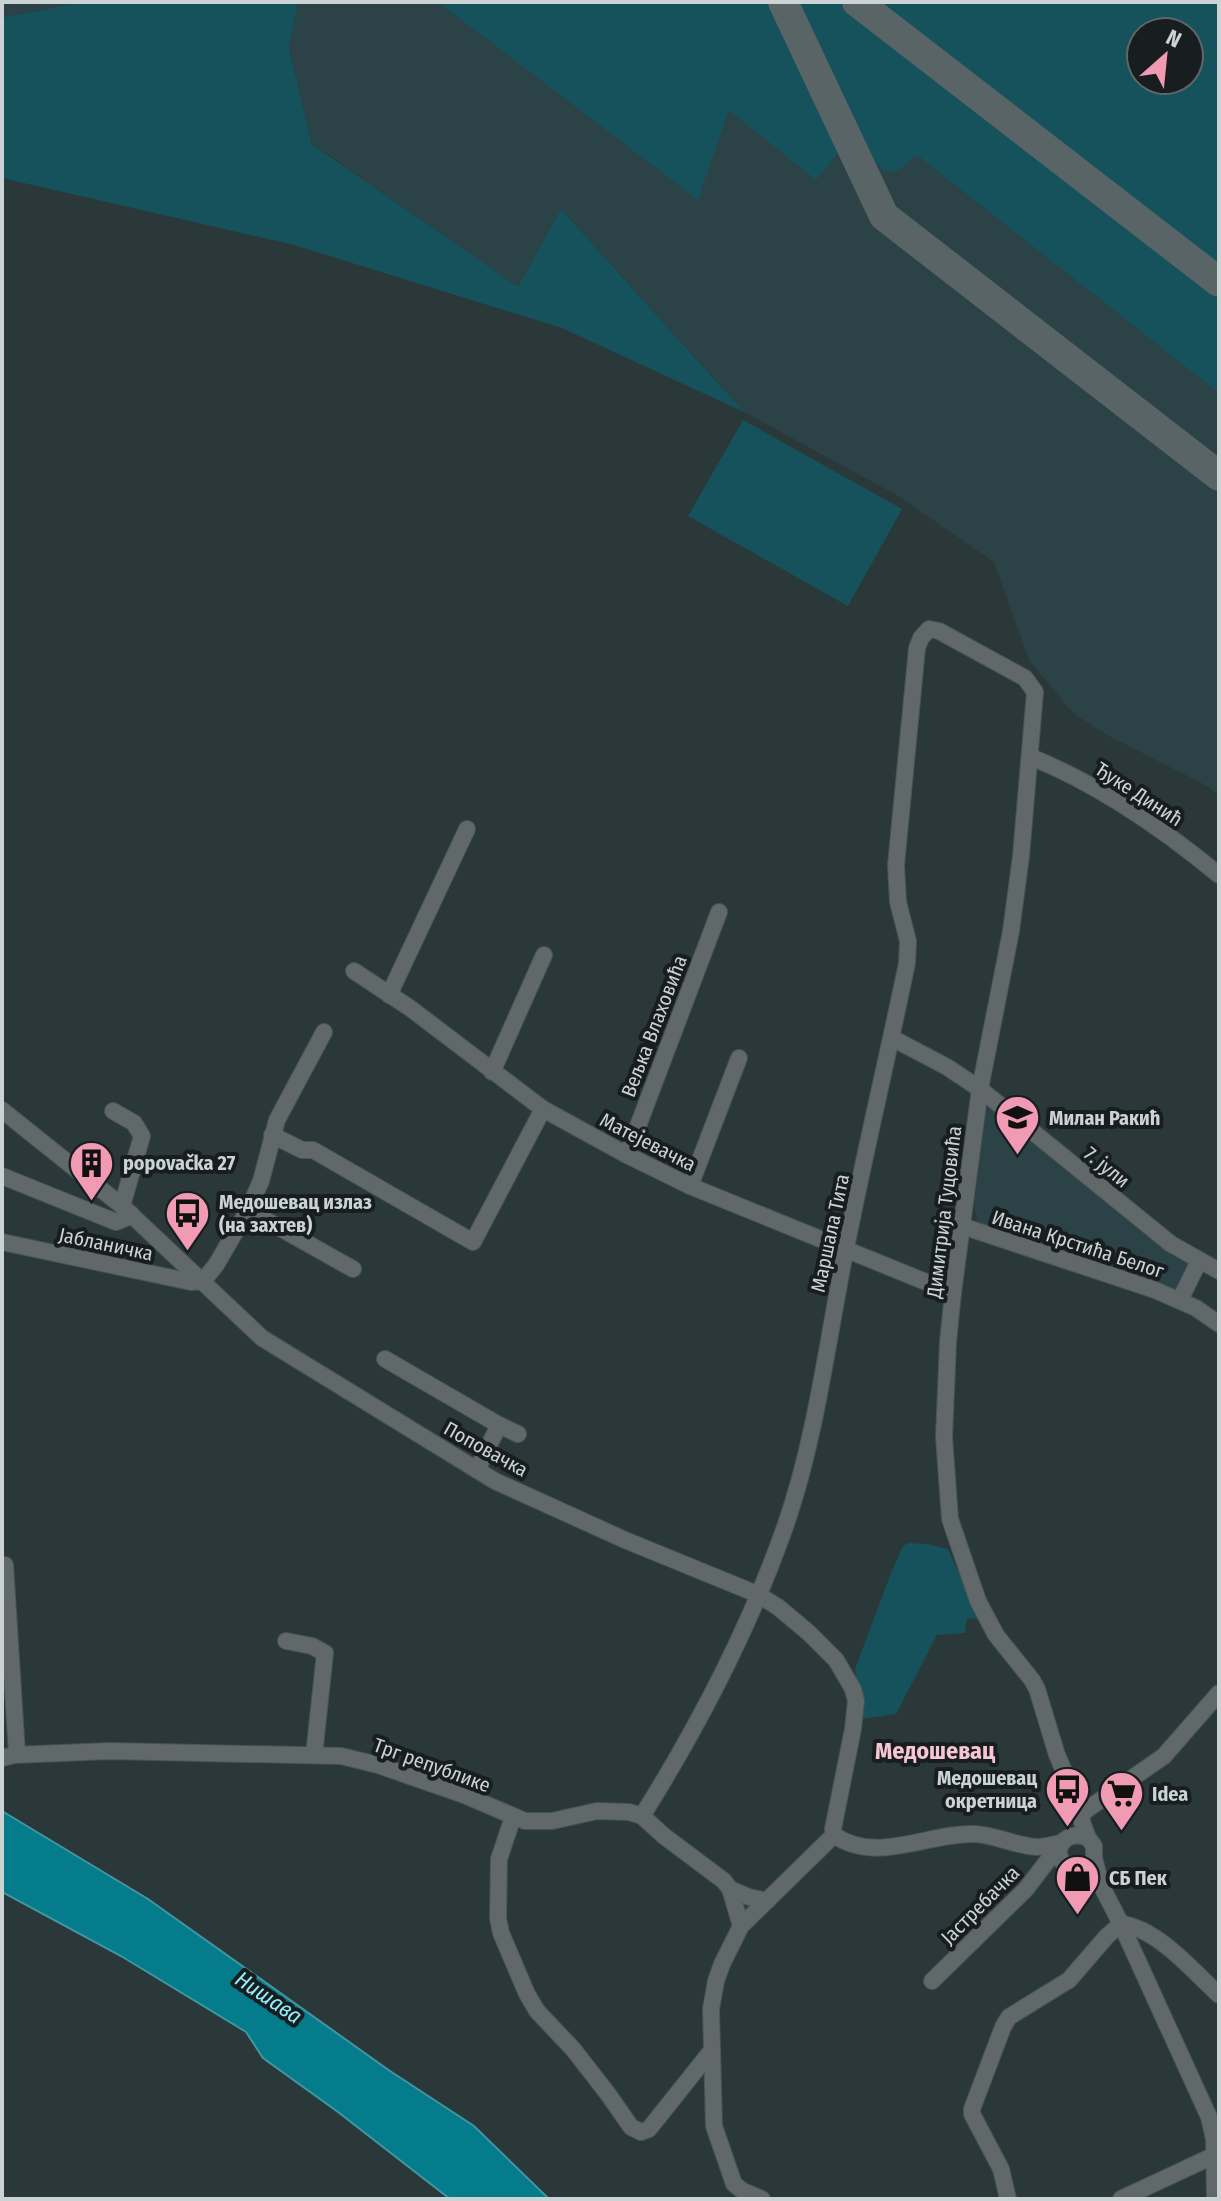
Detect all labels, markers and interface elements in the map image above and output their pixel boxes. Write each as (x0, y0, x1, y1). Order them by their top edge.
north arrow (1125, 16, 1205, 96)
text: N (1162, 24, 1186, 54)
street label: Ђуке Динић (1091, 757, 1187, 831)
street label: Вељка Влаховића (616, 952, 692, 1100)
school or university icon: Милан Ракић (994, 1094, 1042, 1157)
place label: Милан Ракић (1049, 1106, 1160, 1130)
street label: Матејевачка (596, 1108, 700, 1176)
street label: Димитрија Туцовића (921, 1125, 966, 1300)
building icon: popovačka 27 (68, 1139, 116, 1202)
street label: 7. јули (1079, 1141, 1135, 1193)
place label: popovačka 27 (123, 1151, 236, 1175)
street label: Маршала Тита (806, 1172, 854, 1294)
bus stop icon: Медошевац излаз (на захтев) (164, 1189, 212, 1252)
place label: Медошевац излаз (на захтев) (219, 1190, 372, 1237)
street label: Ивана Крстића Белог (989, 1205, 1167, 1283)
street label: Јабланичка (57, 1222, 155, 1266)
street label: Поповачка (440, 1416, 532, 1482)
street label: Трг републике (370, 1733, 494, 1797)
district label: Медошевац (875, 1737, 996, 1765)
place label: Медошевац окретница (937, 1766, 1037, 1813)
bus stop icon: Медошевац окретница (1044, 1766, 1092, 1829)
supermarket icon: Idea (1097, 1770, 1145, 1833)
place label: Idea (1152, 1782, 1188, 1806)
shop icon: СБ Пек (1054, 1854, 1102, 1917)
street label: Јастребачка (936, 1861, 1024, 1949)
place label: СБ Пек (1109, 1866, 1168, 1890)
water label: Нишава (230, 1965, 307, 2030)

